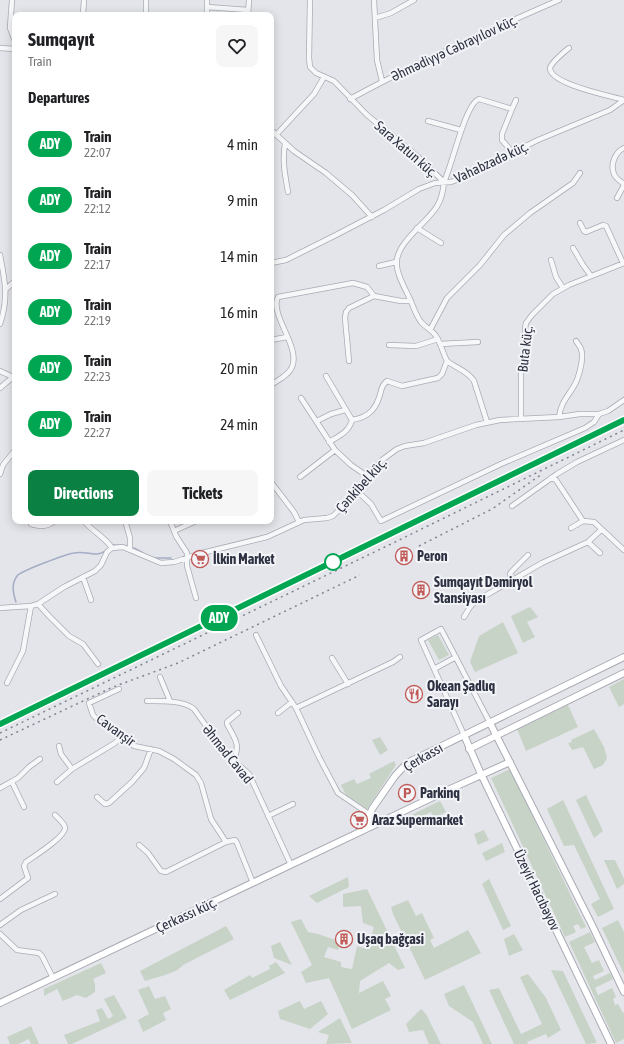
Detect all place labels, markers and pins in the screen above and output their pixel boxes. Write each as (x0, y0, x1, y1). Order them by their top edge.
building icon: Peron (394, 546, 414, 566)
place label: Peron (417, 548, 448, 564)
supermarket icon: İlkin Market (190, 549, 210, 569)
place label: İlkin Market (213, 550, 275, 567)
unlabelled marker (324, 553, 342, 571)
place label: Sumqayıt Dəmiryol Stansiyası (434, 574, 533, 606)
building icon: Sumqayıt Dəmiryol Stansiyası (411, 580, 431, 600)
place label: Okean Şadlıq Sarayı (427, 678, 496, 710)
restaurant icon: Okean Şadlıq Sarayı (404, 684, 424, 704)
parking icon: Parkinq (397, 783, 417, 803)
place label: Parkinq (420, 785, 460, 801)
supermarket icon: Araz Supermarket (349, 810, 369, 830)
place label: Araz Supermarket (371, 812, 463, 828)
building icon: Uşaq bağçasi (334, 929, 354, 949)
place label: Uşaq bağçasi (357, 931, 424, 947)

